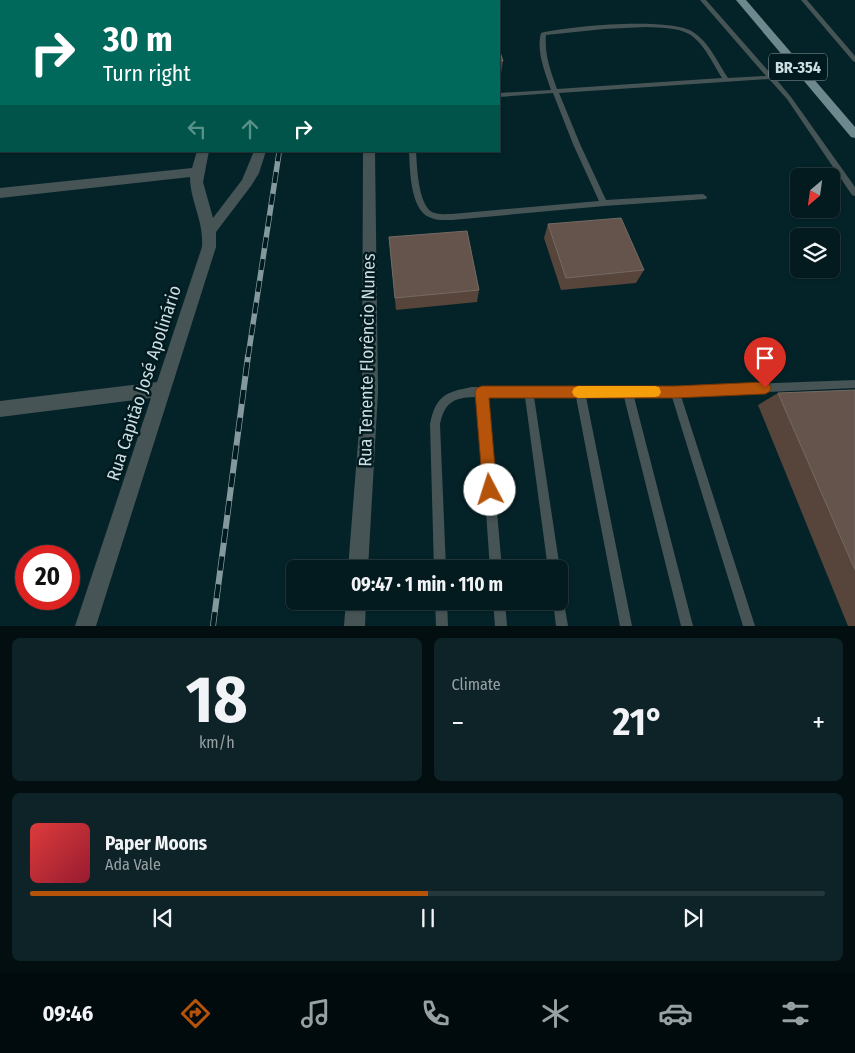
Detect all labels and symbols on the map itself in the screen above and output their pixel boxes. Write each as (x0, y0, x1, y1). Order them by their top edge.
road number: BR-354 (769, 54, 827, 80)
north arrow (790, 168, 840, 218)
street label: Rua Tenente Florêncio Nunes (354, 253, 380, 467)
street label: Rua Capitão José Apolinário (102, 283, 186, 483)
pin (744, 337, 786, 388)
position arrow (463, 463, 515, 515)
speed limit sign: 20 (15, 545, 80, 610)

